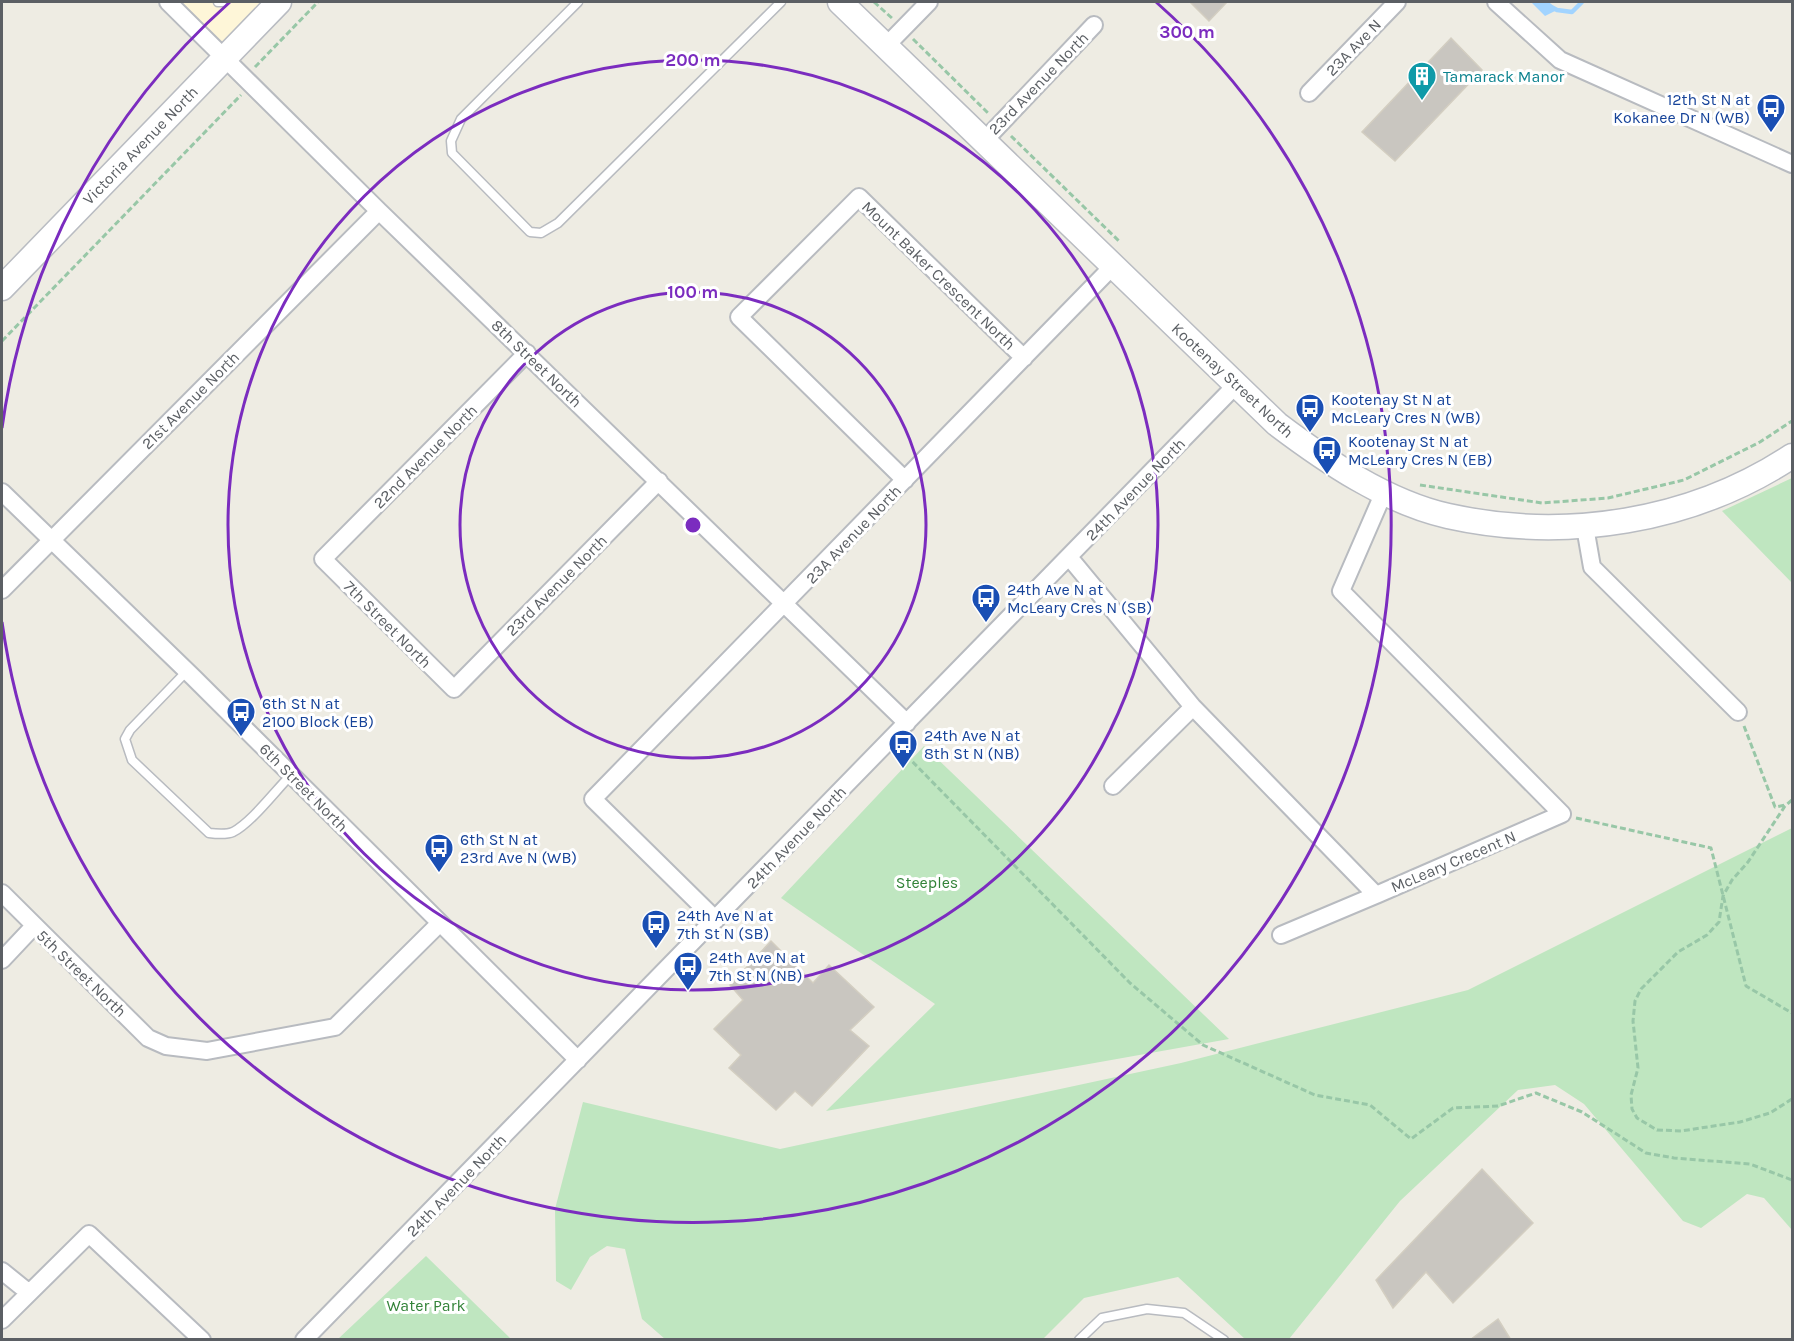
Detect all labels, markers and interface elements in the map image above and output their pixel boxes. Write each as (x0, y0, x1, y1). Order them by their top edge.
street label: 23A Ave N (1322, 15, 1385, 80)
text: 300 m (1159, 21, 1215, 43)
street label: 23rd Avenue North (985, 28, 1092, 139)
text: 200 m (665, 49, 721, 71)
building icon: Tamarack Manor (1406, 60, 1438, 102)
place label: Tamarack Manor (1443, 67, 1565, 86)
street label: Victoria Avenue North (79, 82, 202, 209)
place label: 12th St N at Kokanee Dr N (WB) (1613, 90, 1750, 127)
bus stop icon: 12th St N at Kokanee Dr N (WB) (1755, 92, 1787, 134)
street label: Mount Baker Crescent North (858, 197, 1019, 354)
text: 100 m (668, 281, 718, 303)
street label: 8th Street North (488, 315, 586, 411)
street label: Kootenay Street North (1168, 319, 1298, 442)
street label: 21st Avenue North (138, 348, 243, 453)
place label: Kootenay St N at McLeary Cres N (WB) (1331, 390, 1481, 427)
bus stop icon: Kootenay St N at McLeary Cres N (WB) (1294, 392, 1326, 434)
street label: 22nd Avenue North (369, 400, 481, 512)
place label: Kootenay St N at McLeary Cres N (EB) (1348, 432, 1492, 469)
street label: 24th Avenue North (1082, 434, 1189, 545)
bus stop icon: Kootenay St N at McLeary Cres N (EB) (1311, 434, 1343, 476)
street label: 23A Avenue North (802, 481, 905, 587)
centre of rings (683, 515, 703, 535)
street label: 23rd Avenue North (502, 531, 611, 640)
street label: 7th Street North (340, 577, 435, 672)
place label: 24th Ave N at McLeary Cres N (SB) (1007, 580, 1152, 617)
bus stop icon: 24th Ave N at McLeary Cres N (SB) (970, 582, 1002, 624)
place label: 6th St N at 2100 Block (EB) (262, 694, 374, 731)
bus stop icon: 6th St N at 2100 Block (EB) (225, 696, 257, 738)
place label: 24th Ave N at 8th St N (NB) (924, 726, 1020, 763)
bus stop icon: 24th Ave N at 8th St N (NB) (887, 728, 919, 770)
street label: 6th Street North (255, 739, 352, 836)
street label: 24th Avenue North (743, 782, 850, 893)
street label: McLeary Crecent N (1388, 827, 1519, 896)
place label: 6th St N at 23rd Ave N (WB) (460, 830, 577, 867)
bus stop icon: 6th St N at 23rd Ave N (WB) (423, 832, 455, 874)
park label: Steeples (896, 873, 958, 892)
place label: 24th Ave N at 7th St N (SB) (677, 906, 773, 943)
bus stop icon: 24th Ave N at 7th St N (SB) (640, 908, 672, 950)
street label: 5th Street North (33, 926, 130, 1021)
place label: 24th Ave N at 7th St N (NB) (709, 948, 805, 985)
bus stop icon: 24th Ave N at 7th St N (NB) (672, 950, 704, 992)
street label: 24th Avenue North (403, 1130, 510, 1241)
park label: Water Park (387, 1296, 465, 1315)

